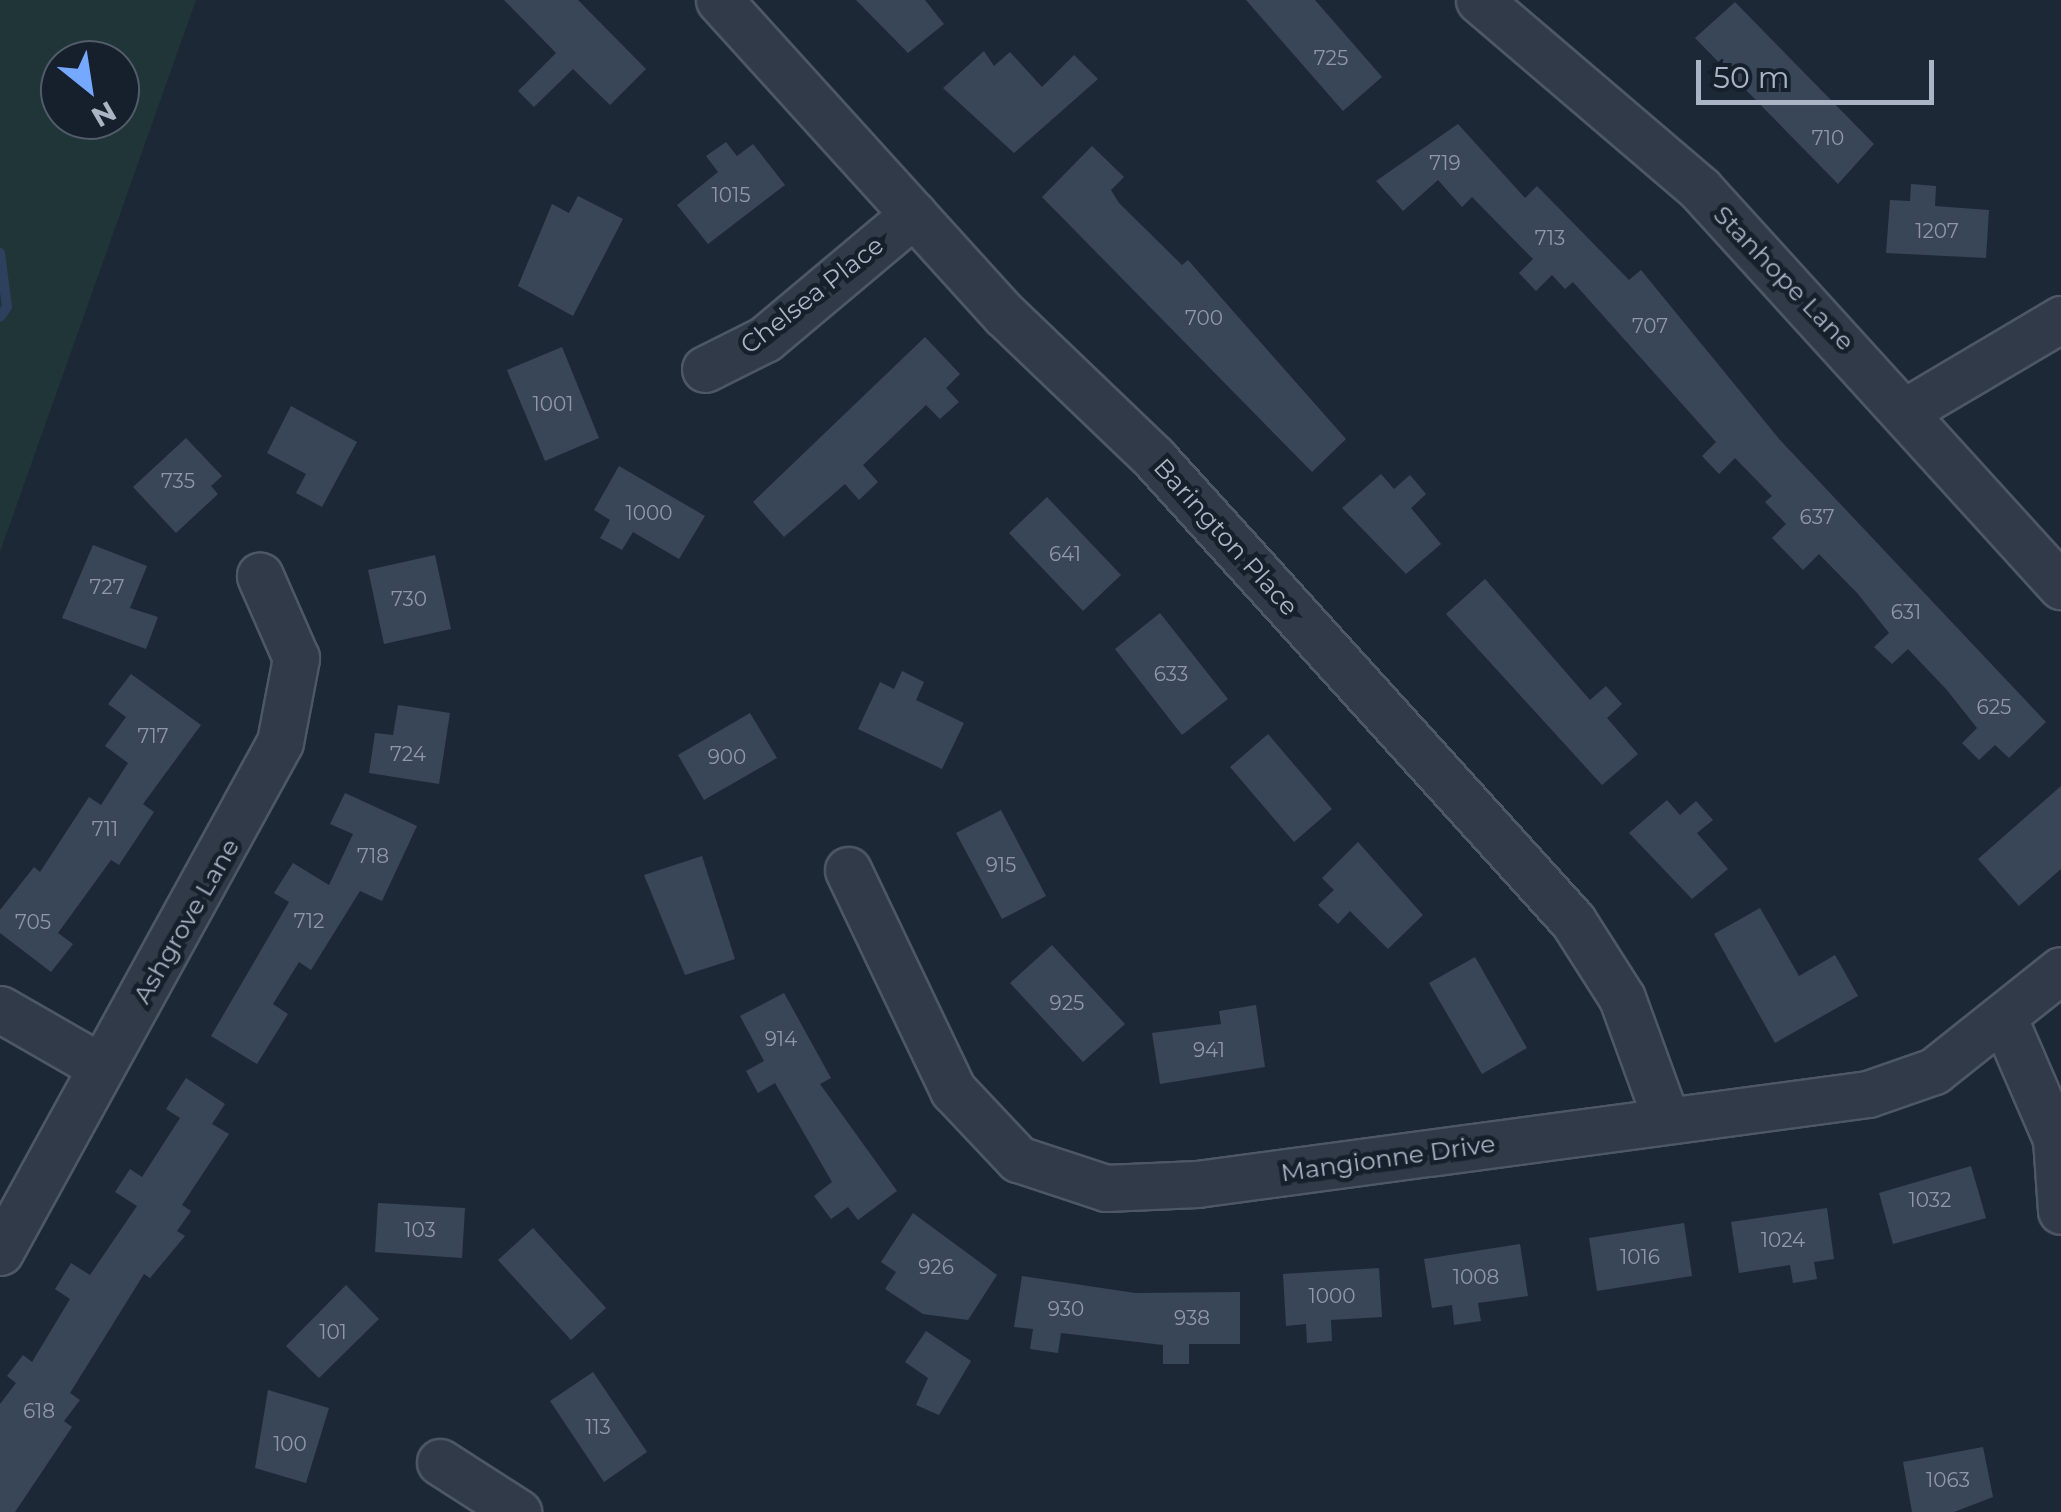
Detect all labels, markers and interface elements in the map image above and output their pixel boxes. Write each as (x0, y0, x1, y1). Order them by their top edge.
north arrow (40, 40, 140, 140)
scale bar (1701, 40, 1938, 102)
house number: 725 (1314, 46, 1348, 70)
text: 50 m (1713, 59, 1790, 96)
text: N (86, 94, 122, 135)
house number: 710 (1812, 126, 1844, 150)
house number: 719 (1429, 151, 1461, 175)
house number: 1015 (712, 183, 750, 207)
street label: Stanhope Lane (1707, 199, 1861, 357)
house number: 1207 (1915, 219, 1959, 243)
house number: 713 (1535, 226, 1565, 250)
street label: Chelsea Place (735, 230, 889, 360)
house number: 700 (1185, 306, 1223, 330)
house number: 707 (1632, 314, 1668, 338)
house number: 1001 (533, 392, 573, 416)
street label: Barington Place (1147, 452, 1305, 622)
house number: 735 (161, 469, 195, 493)
house number: 1000 (626, 501, 672, 525)
house number: 637 (1800, 505, 1834, 529)
house number: 641 (1049, 542, 1081, 566)
house number: 727 (90, 575, 124, 599)
house number: 730 (391, 587, 427, 611)
house number: 631 (1891, 600, 1921, 624)
house number: 633 (1154, 662, 1188, 686)
house number: 625 (1977, 695, 2011, 719)
house number: 717 (138, 724, 168, 748)
house number: 724 (390, 742, 426, 766)
house number: 900 (708, 745, 746, 769)
house number: 711 (92, 817, 118, 841)
street label: Ashgrove Lane (127, 833, 245, 1009)
house number: 718 (357, 844, 389, 868)
house number: 915 (986, 853, 1016, 877)
house number: 712 (294, 909, 324, 933)
house number: 705 (15, 910, 51, 934)
house number: 925 (1050, 991, 1084, 1015)
house number: 914 (765, 1027, 797, 1051)
house number: 941 (1193, 1038, 1225, 1062)
street label: Mangionne Drive (1279, 1128, 1497, 1188)
house number: 1032 (1909, 1188, 1951, 1212)
house number: 103 (404, 1218, 436, 1242)
house number: 1024 (1761, 1228, 1805, 1252)
house number: 1016 (1620, 1245, 1660, 1269)
house number: 926 (918, 1255, 954, 1279)
house number: 1008 (1453, 1265, 1499, 1289)
house number: 1000 (1309, 1284, 1355, 1308)
house number: 930 (1048, 1297, 1084, 1321)
house number: 938 (1174, 1306, 1210, 1330)
house number: 101 (319, 1320, 347, 1344)
house number: 618 (23, 1399, 55, 1423)
house number: 113 (585, 1415, 611, 1439)
house number: 100 (273, 1432, 307, 1456)
house number: 1063 (1926, 1468, 1970, 1492)

